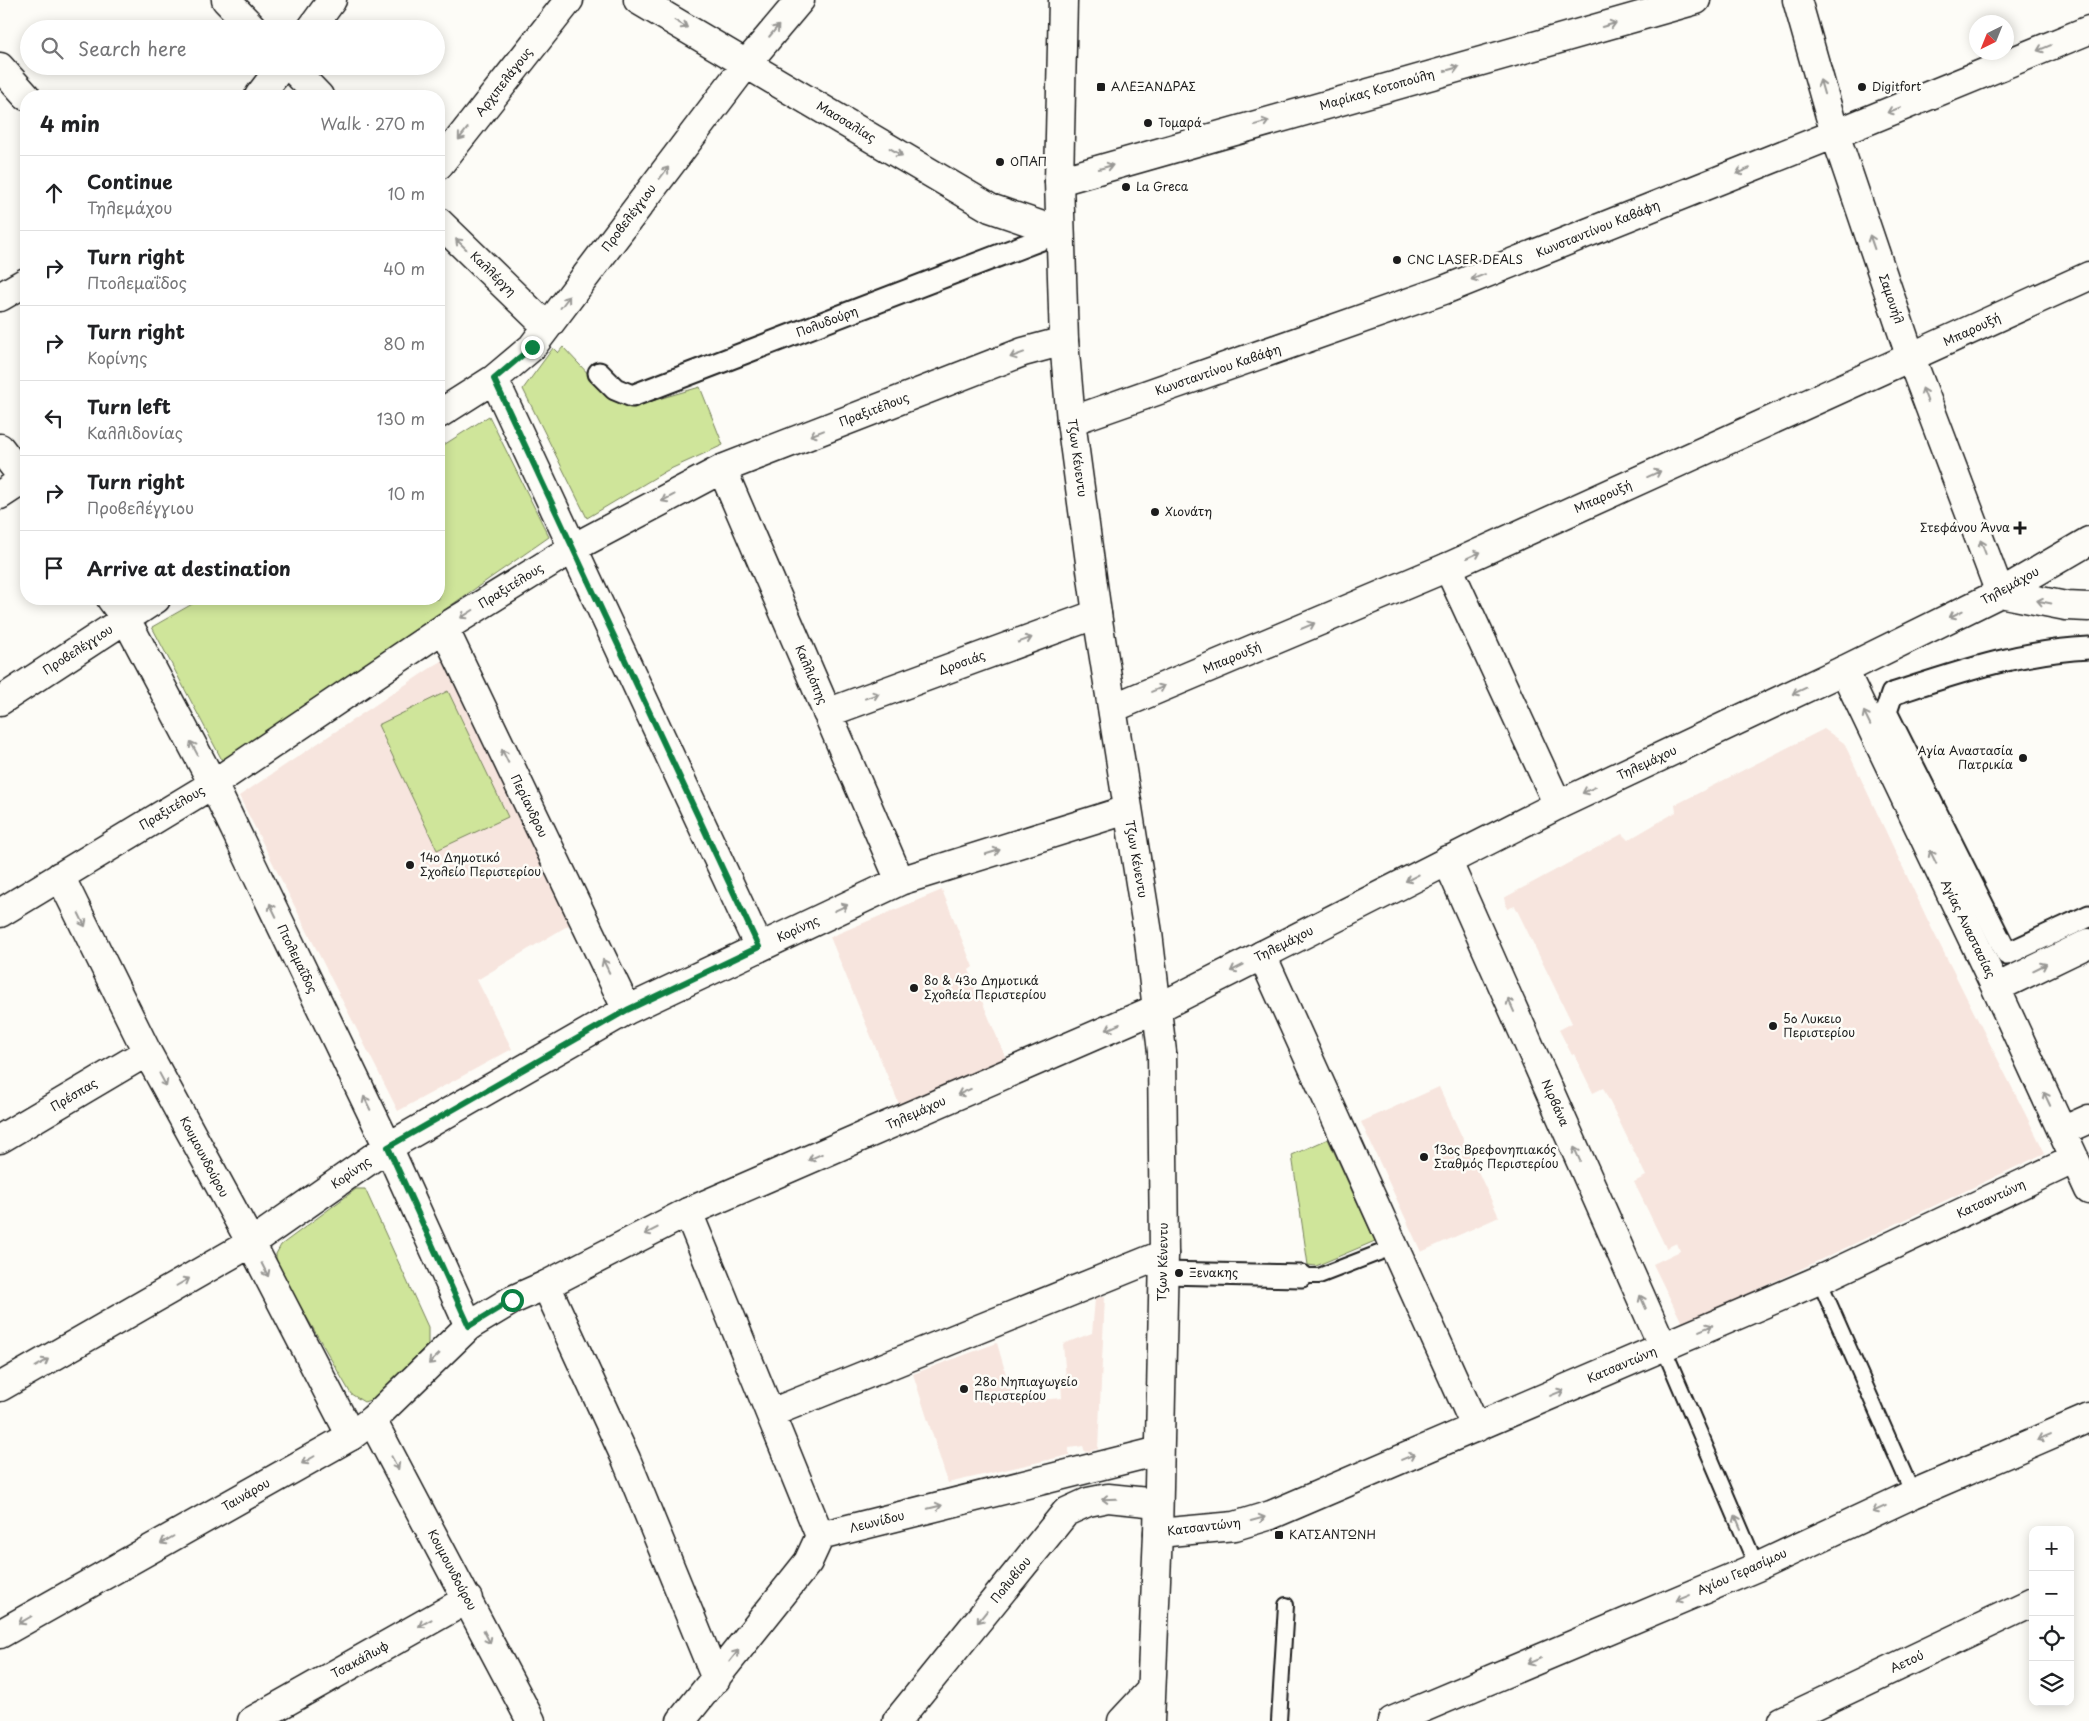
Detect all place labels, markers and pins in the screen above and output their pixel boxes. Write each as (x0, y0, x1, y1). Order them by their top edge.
place label: ΑΛΕΞΑΝΔΡΑΣ (1111, 77, 1196, 95)
place label: Digitfort (1872, 77, 1921, 95)
marker: ΑΛΕΞΑΝΔΡΑΣ (1095, 81, 1107, 93)
marker: Digitfort (1856, 81, 1868, 93)
place label: Τομαρά (1158, 113, 1202, 131)
marker: Τομαρά (1142, 117, 1154, 129)
place label: ΟΠΑΠ (1010, 152, 1047, 170)
marker: ΟΠΑΠ (994, 156, 1006, 168)
place label: La Greca (1136, 177, 1189, 195)
marker: La Greca (1120, 181, 1132, 193)
place label: CNC LASER DEALS (1407, 250, 1523, 268)
marker: CNC LASER DEALS (1391, 254, 1403, 266)
place label: Χιονάτη (1165, 502, 1212, 520)
marker: Χιονάτη (1149, 506, 1161, 518)
place label: Στεφάνου Άννα (1920, 518, 2010, 536)
marker: Στεφάνου Άννα (2014, 522, 2026, 534)
place label: Αγία Αναστασία Πατρικία (1918, 741, 2013, 773)
marker: Αγία Αναστασία Πατρικία (2017, 752, 2029, 764)
place label: 14ο Δημοτικό Σχολείο Περιστερίου (420, 848, 541, 880)
marker: 14ο Δημοτικό Σχολείο Περιστερίου (404, 859, 416, 871)
place label: 8ο & 43ο Δημοτικά Σχολεία Περιστερίου (924, 971, 1046, 1003)
marker: 8ο & 43ο Δημοτικά Σχολεία Περιστερίου (908, 982, 920, 994)
place label: 5ο Λυκειο Περιστερίου (1783, 1009, 1855, 1041)
marker: 5ο Λυκειο Περιστερίου (1767, 1020, 1779, 1032)
place label: 13ος Βρεφονηπιακός Σταθμός Περιστερίου (1434, 1140, 1559, 1172)
marker: 13ος Βρεφονηπιακός Σταθμός Περιστερίου (1418, 1151, 1430, 1163)
place label: Ξενακης (1189, 1263, 1238, 1281)
marker: Ξενακης (1173, 1267, 1185, 1279)
place label: 28ο Νηπιαγωγείο Περιστερίου (974, 1372, 1078, 1404)
marker: 28ο Νηπιαγωγείο Περιστερίου (958, 1383, 970, 1395)
place label: ΚΑΤΣΑΝΤΏΝΗ (1289, 1525, 1376, 1543)
marker: ΚΑΤΣΑΝΤΏΝΗ (1273, 1529, 1285, 1541)

